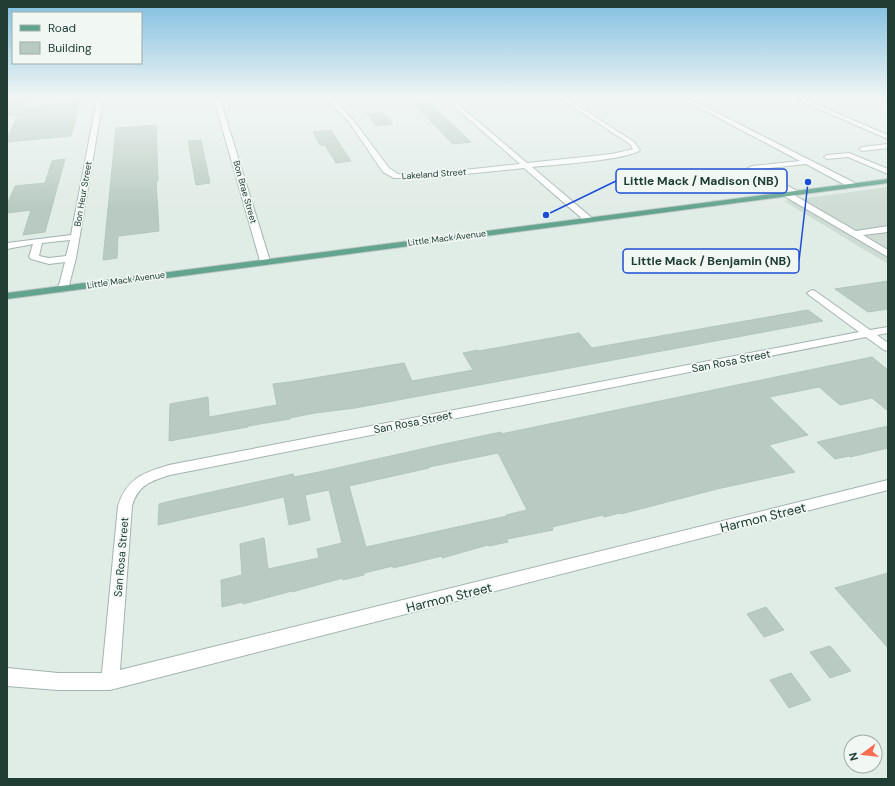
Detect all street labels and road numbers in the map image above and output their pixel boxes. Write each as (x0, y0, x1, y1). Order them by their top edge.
street label: Bon Brae Street (230, 159, 260, 225)
street label: Bon Heur Street (71, 160, 95, 228)
street label: Lakeland Street (401, 166, 467, 182)
street label: Little Mack Avenue (407, 227, 487, 249)
street label: Little Mack Avenue (86, 269, 166, 291)
street label: San Rosa Street (690, 347, 772, 375)
street label: San Rosa Street (372, 408, 454, 436)
street label: Harmon Street (718, 499, 808, 536)
street label: San Rosa Street (111, 517, 131, 597)
street label: Harmon Street (404, 579, 494, 616)

